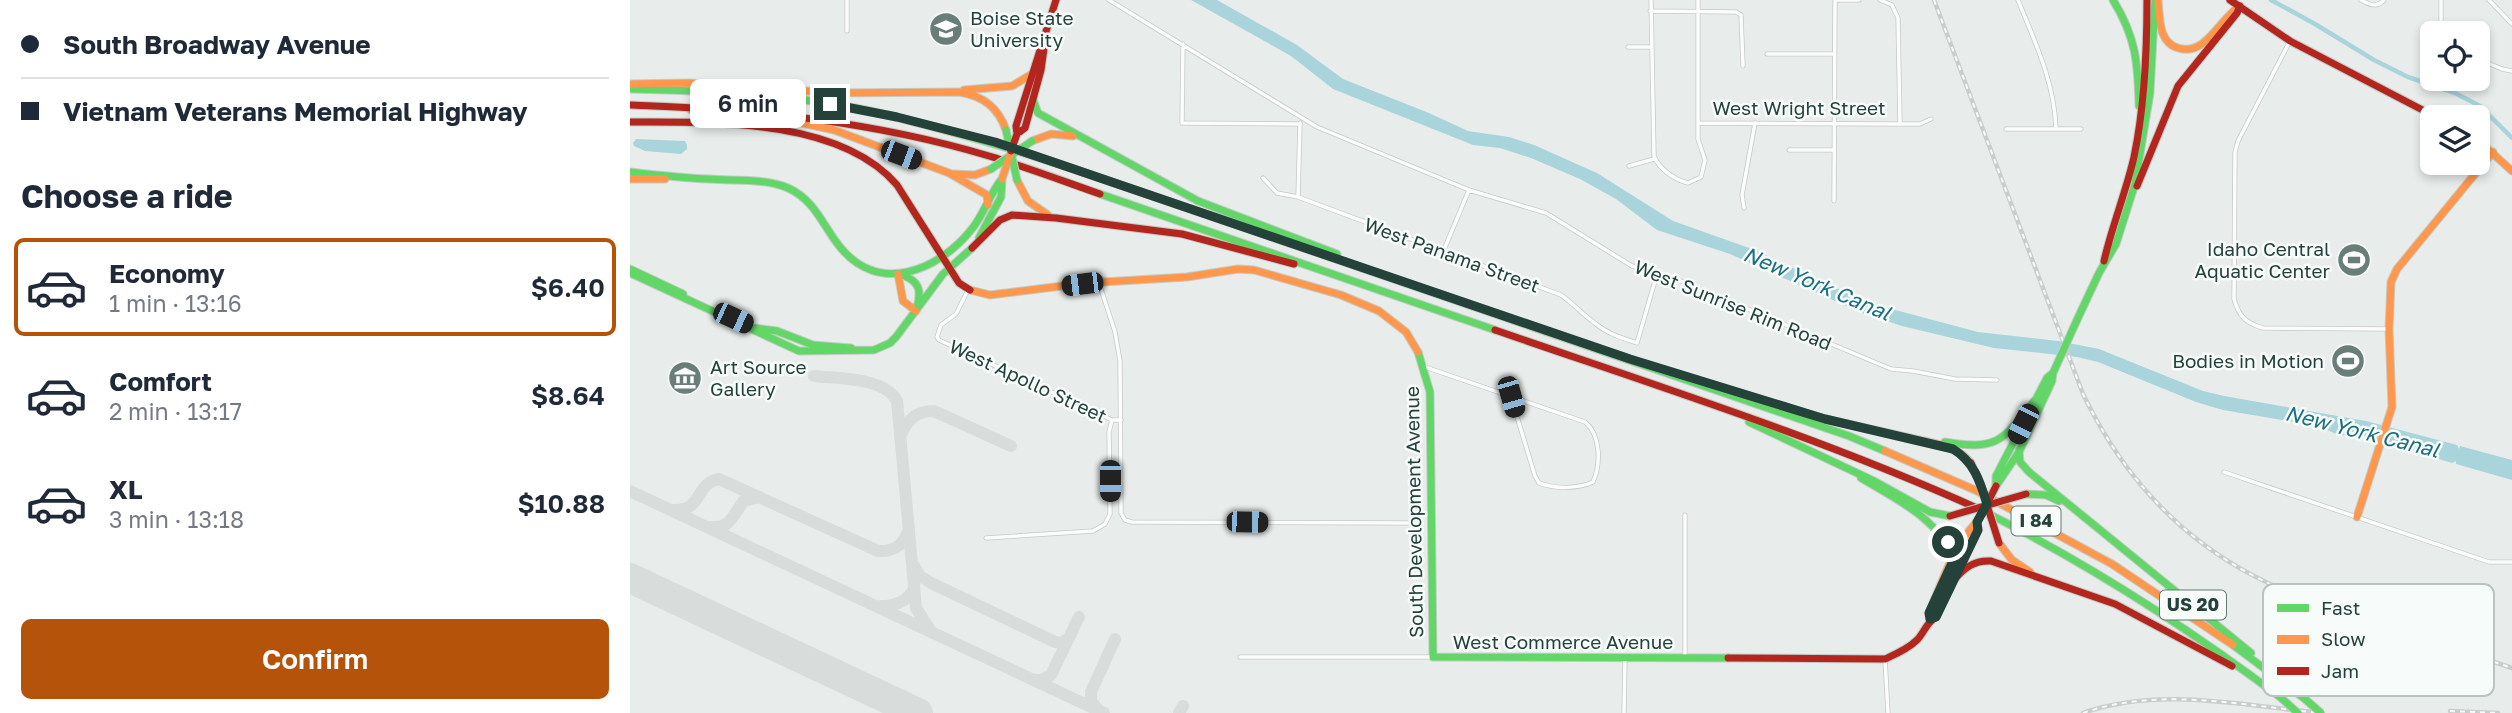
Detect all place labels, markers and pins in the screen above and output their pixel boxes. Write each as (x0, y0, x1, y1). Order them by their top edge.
place label: Boise State University (970, 6, 1074, 51)
school or university icon: Boise State University (927, 10, 965, 48)
place label: Idaho Central Aquatic Center (2194, 237, 2331, 282)
sports icon: Idaho Central Aquatic Center (2335, 241, 2373, 279)
sports icon: Bodies in Motion (2329, 342, 2367, 380)
place label: Bodies in Motion (2172, 349, 2324, 372)
place label: Art Source Gallery (710, 355, 807, 400)
museum icon: Art Source Gallery (666, 359, 704, 397)

